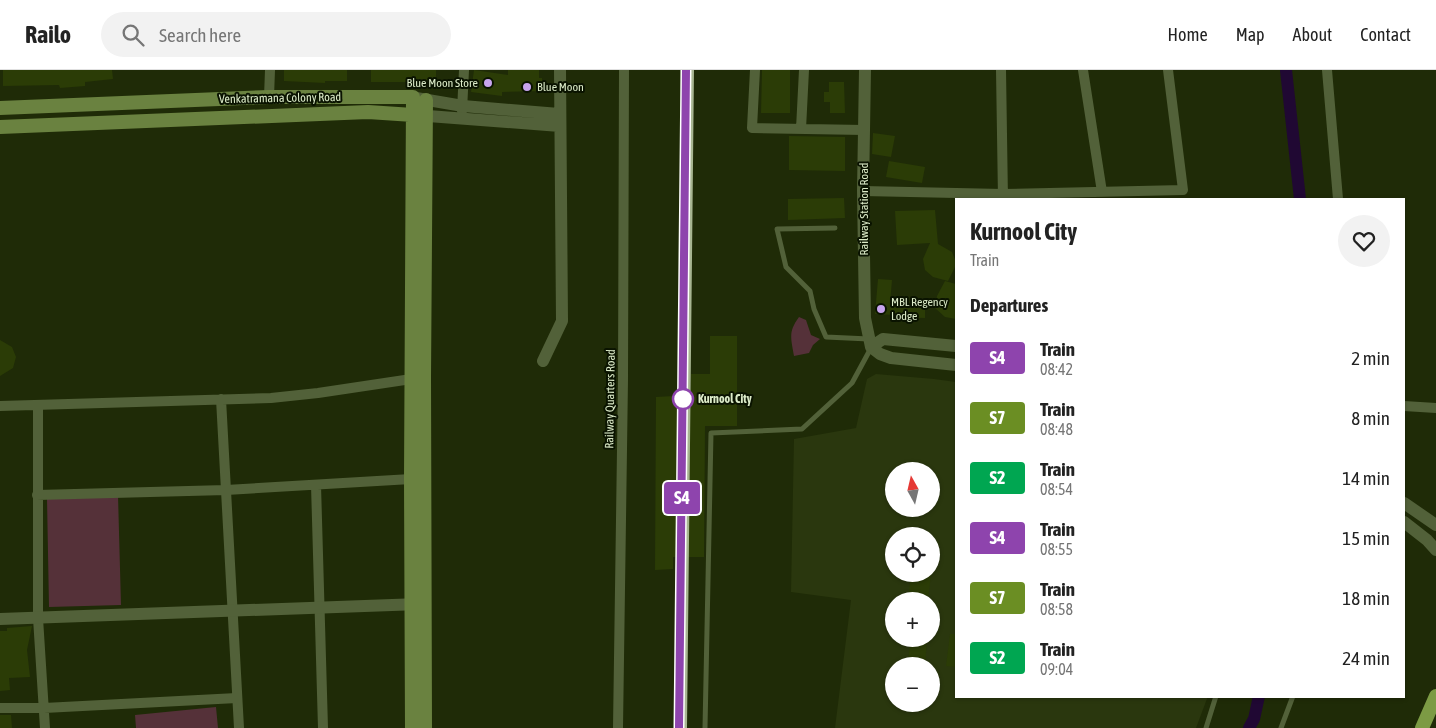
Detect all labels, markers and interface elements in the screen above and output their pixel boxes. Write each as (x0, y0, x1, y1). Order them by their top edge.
search box (101, 12, 451, 57)
text: Railo (25, 21, 71, 48)
icon: search (119, 21, 147, 49)
text: Search here (159, 24, 241, 46)
text: Home (1168, 24, 1208, 45)
text: Map (1236, 24, 1265, 45)
text: About (1293, 24, 1332, 45)
text: Contact (1360, 24, 1411, 45)
place label: Blue Moon Store (406, 76, 478, 90)
marker: Blue Moon Store (482, 77, 494, 89)
place label: Blue Moon (537, 80, 584, 94)
marker: Blue Moon (521, 81, 533, 93)
street label: Venkatramana Colony Road (219, 90, 341, 106)
street label: Railway Station Road (857, 163, 871, 255)
button: heart (1338, 215, 1390, 267)
text: Kurnool City (970, 218, 1077, 245)
text: Train (970, 251, 999, 269)
text: Departures (970, 294, 1048, 316)
place label: MBL Regency Lodge (891, 295, 948, 323)
marker: MBL Regency Lodge (875, 303, 887, 315)
text: Train (1040, 338, 1075, 360)
text: S4 (989, 347, 1006, 368)
text: 2 min (1351, 347, 1390, 369)
street label: Railway Quarters Road (602, 349, 618, 449)
text: 08:42 (1040, 360, 1073, 378)
marker: Kurnool City (672, 388, 694, 410)
place label: Kurnool City (698, 392, 752, 406)
text: Train (1040, 398, 1075, 420)
text: S7 (989, 407, 1006, 428)
text: 8 min (1351, 407, 1390, 429)
text: 08:48 (1040, 420, 1073, 438)
text: Train (1040, 458, 1075, 480)
north arrow (885, 462, 940, 518)
map controls (885, 462, 940, 712)
text: S2 (989, 467, 1006, 488)
text: 14 min (1342, 467, 1390, 489)
text: 08:54 (1040, 480, 1073, 498)
line badge: S4 (660, 482, 704, 514)
text: S4 (674, 487, 690, 508)
text: Train (1040, 518, 1075, 540)
button: locate (885, 527, 940, 582)
text: S4 (989, 527, 1006, 548)
text: 15 min (1342, 527, 1390, 549)
text: 08:55 (1040, 540, 1073, 558)
text: Train (1040, 578, 1075, 600)
text: S7 (989, 587, 1006, 608)
text: 18 min (1342, 587, 1390, 609)
button: + (885, 592, 940, 647)
text: 08:58 (1040, 600, 1073, 618)
text: Train (1040, 638, 1075, 660)
text: S2 (989, 647, 1006, 668)
text: 24 min (1342, 647, 1390, 669)
button: − (885, 657, 940, 712)
text: 09:04 (1040, 660, 1073, 678)

